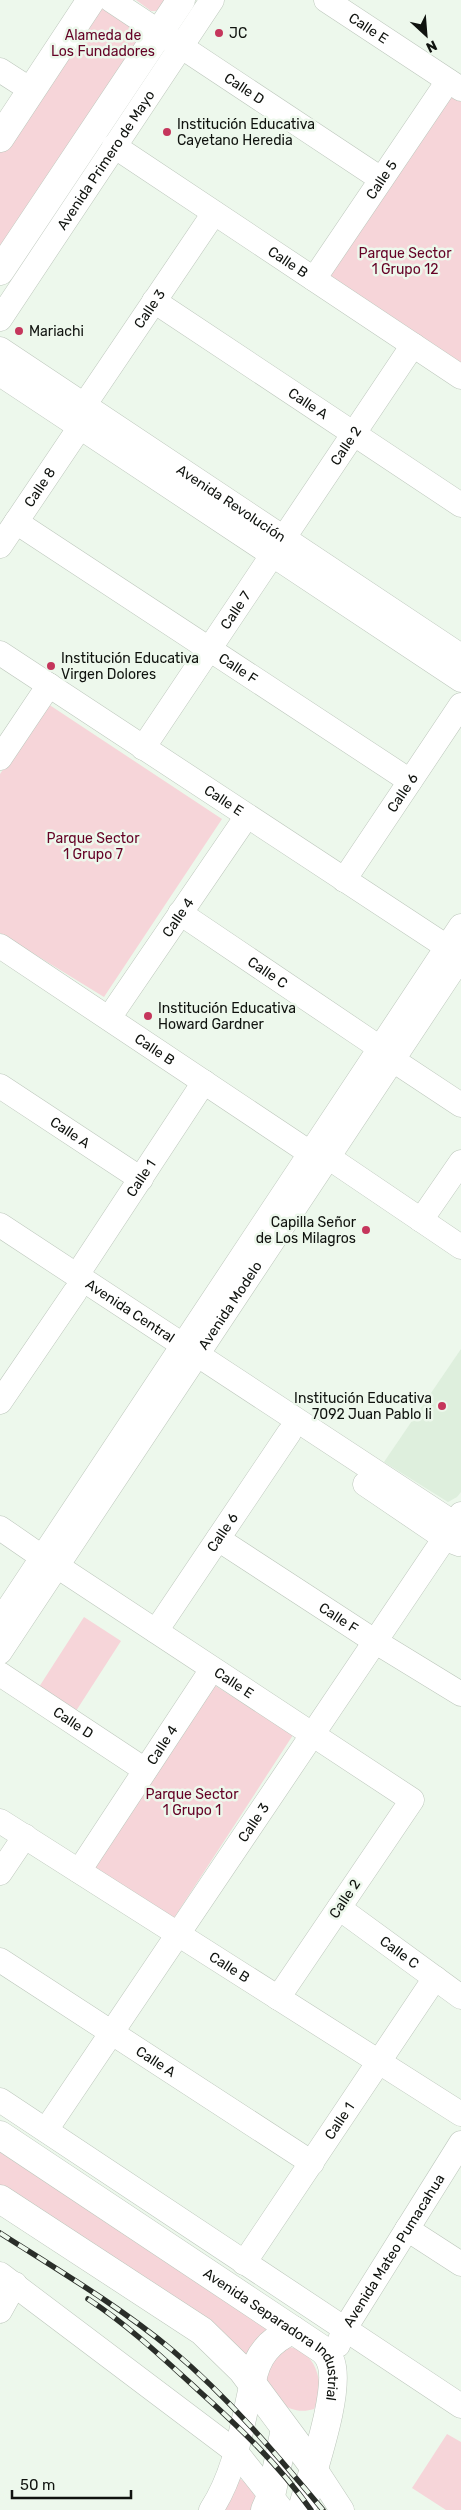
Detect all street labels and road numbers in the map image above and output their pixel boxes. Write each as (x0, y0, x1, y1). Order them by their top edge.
street label: Calle E (346, 9, 391, 47)
street label: Calle D (221, 69, 268, 108)
street label: Avenida Primero de Mayo (53, 87, 158, 233)
street label: Calle 5 (362, 157, 400, 202)
street label: Calle B (265, 242, 311, 281)
street label: Calle 3 (130, 286, 169, 332)
street label: Calle A (285, 384, 332, 423)
street label: Calle 2 (326, 423, 365, 468)
street label: Avenida Revolución (174, 461, 289, 545)
street label: Calle 8 (20, 464, 59, 510)
street label: Calle 7 (217, 588, 254, 632)
street label: Calle F (215, 649, 261, 687)
street label: Calle 6 (383, 770, 422, 816)
street label: Calle E (201, 781, 247, 819)
street label: Calle 4 (158, 894, 197, 940)
street label: Calle C (245, 953, 291, 992)
street label: Calle B (131, 1030, 178, 1069)
street label: Calle A (47, 1113, 94, 1152)
street label: Calle 1 (122, 1156, 159, 1200)
street label: Avenida Modelo (195, 1258, 265, 1353)
street label: Avenida Central (83, 1275, 178, 1346)
street label: Calle 6 (203, 1509, 242, 1555)
street label: Calle F (316, 1599, 361, 1637)
street label: Calle E (211, 1664, 257, 1702)
street label: Calle D (50, 1703, 97, 1742)
street label: Calle 4 (143, 1722, 181, 1768)
street label: Calle 3 (234, 1799, 273, 1845)
street label: Calle 2 (326, 1876, 364, 1922)
street label: Calle C (377, 1932, 423, 1972)
street label: Calle B (206, 1948, 253, 1986)
street label: Calle A (133, 2042, 180, 2081)
street label: Calle 1 (321, 2099, 358, 2143)
street label: Avenida Mateo Pumacahua (340, 2171, 448, 2330)
street label: Avenida Separadora Industrial (200, 2264, 342, 2402)

